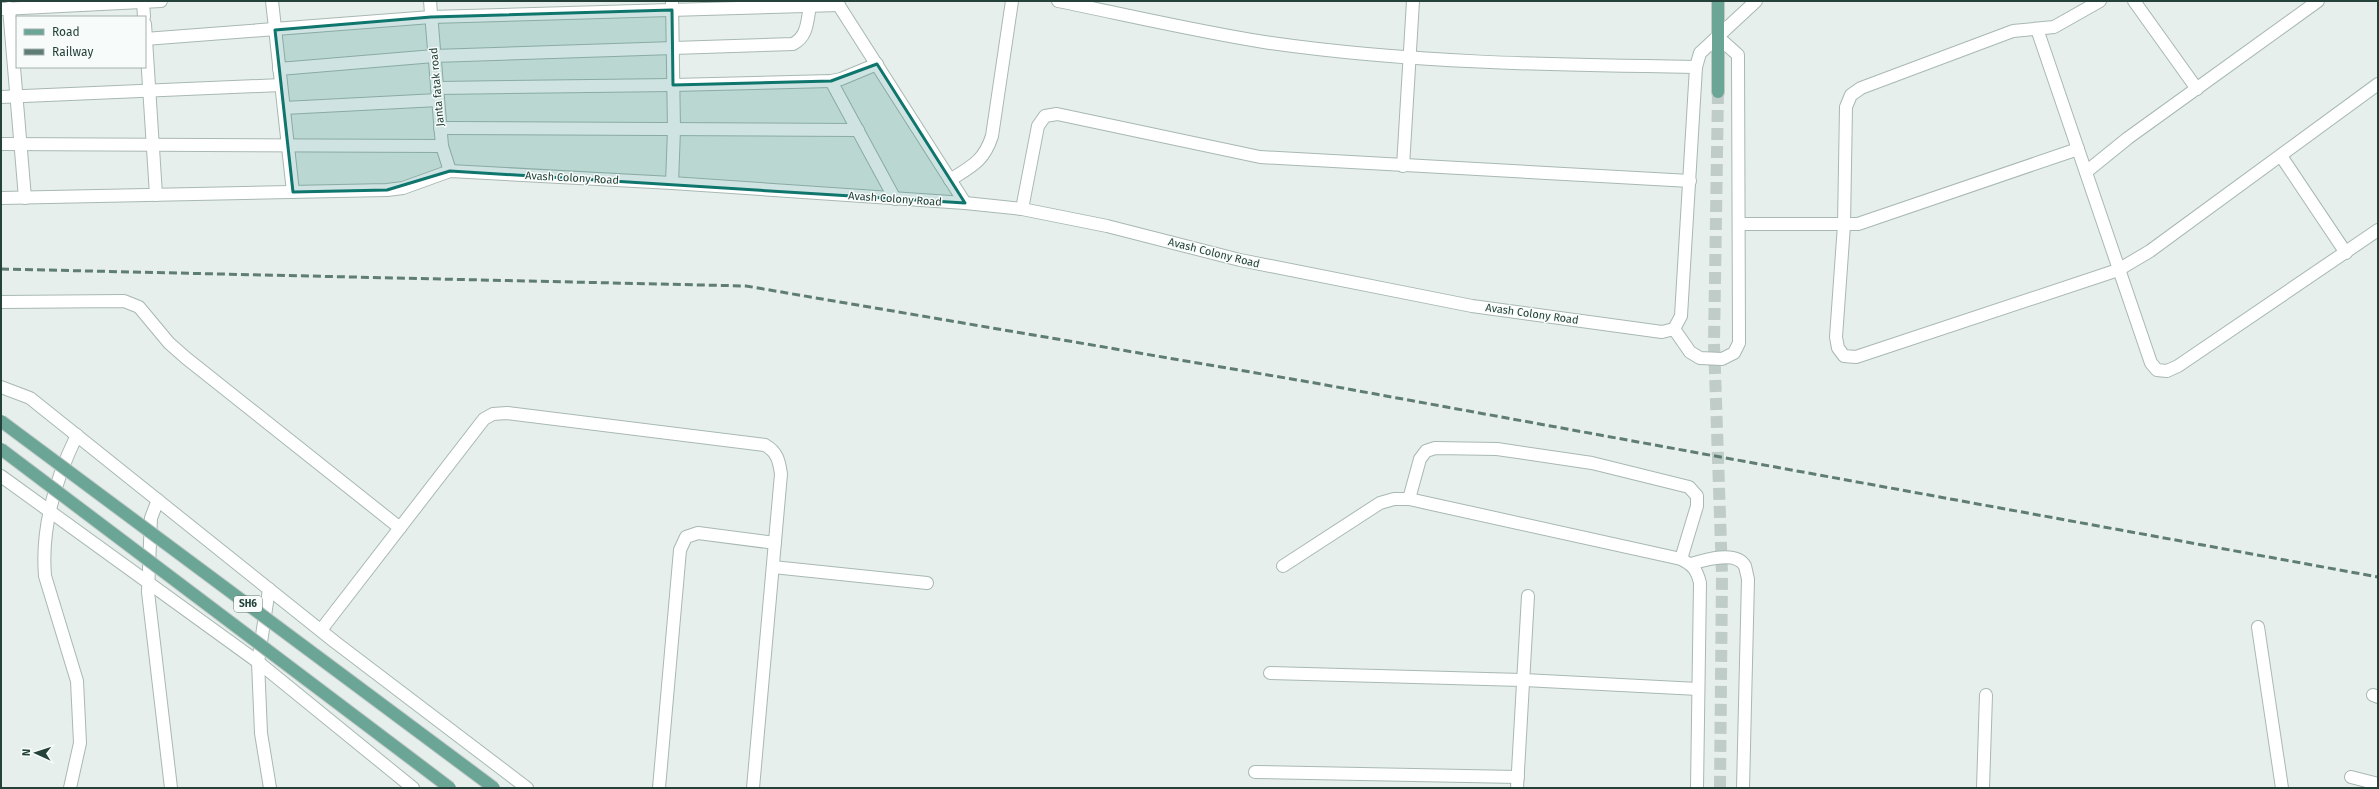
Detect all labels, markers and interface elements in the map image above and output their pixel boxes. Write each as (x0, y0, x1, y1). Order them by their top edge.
legend (16, 16, 146, 68)
text: Road (52, 25, 80, 39)
text: Railway (52, 45, 93, 59)
street label: Janta fatak road (427, 47, 447, 127)
street label: Avash Colony Road (525, 169, 619, 187)
street label: Avash Colony Road (848, 189, 942, 209)
street label: Avash Colony Road (1167, 235, 1261, 271)
street label: Avash Colony Road (1485, 301, 1579, 327)
road number: SH6 (234, 596, 262, 612)
north arrow (16, 733, 56, 773)
text: N (20, 749, 33, 756)

